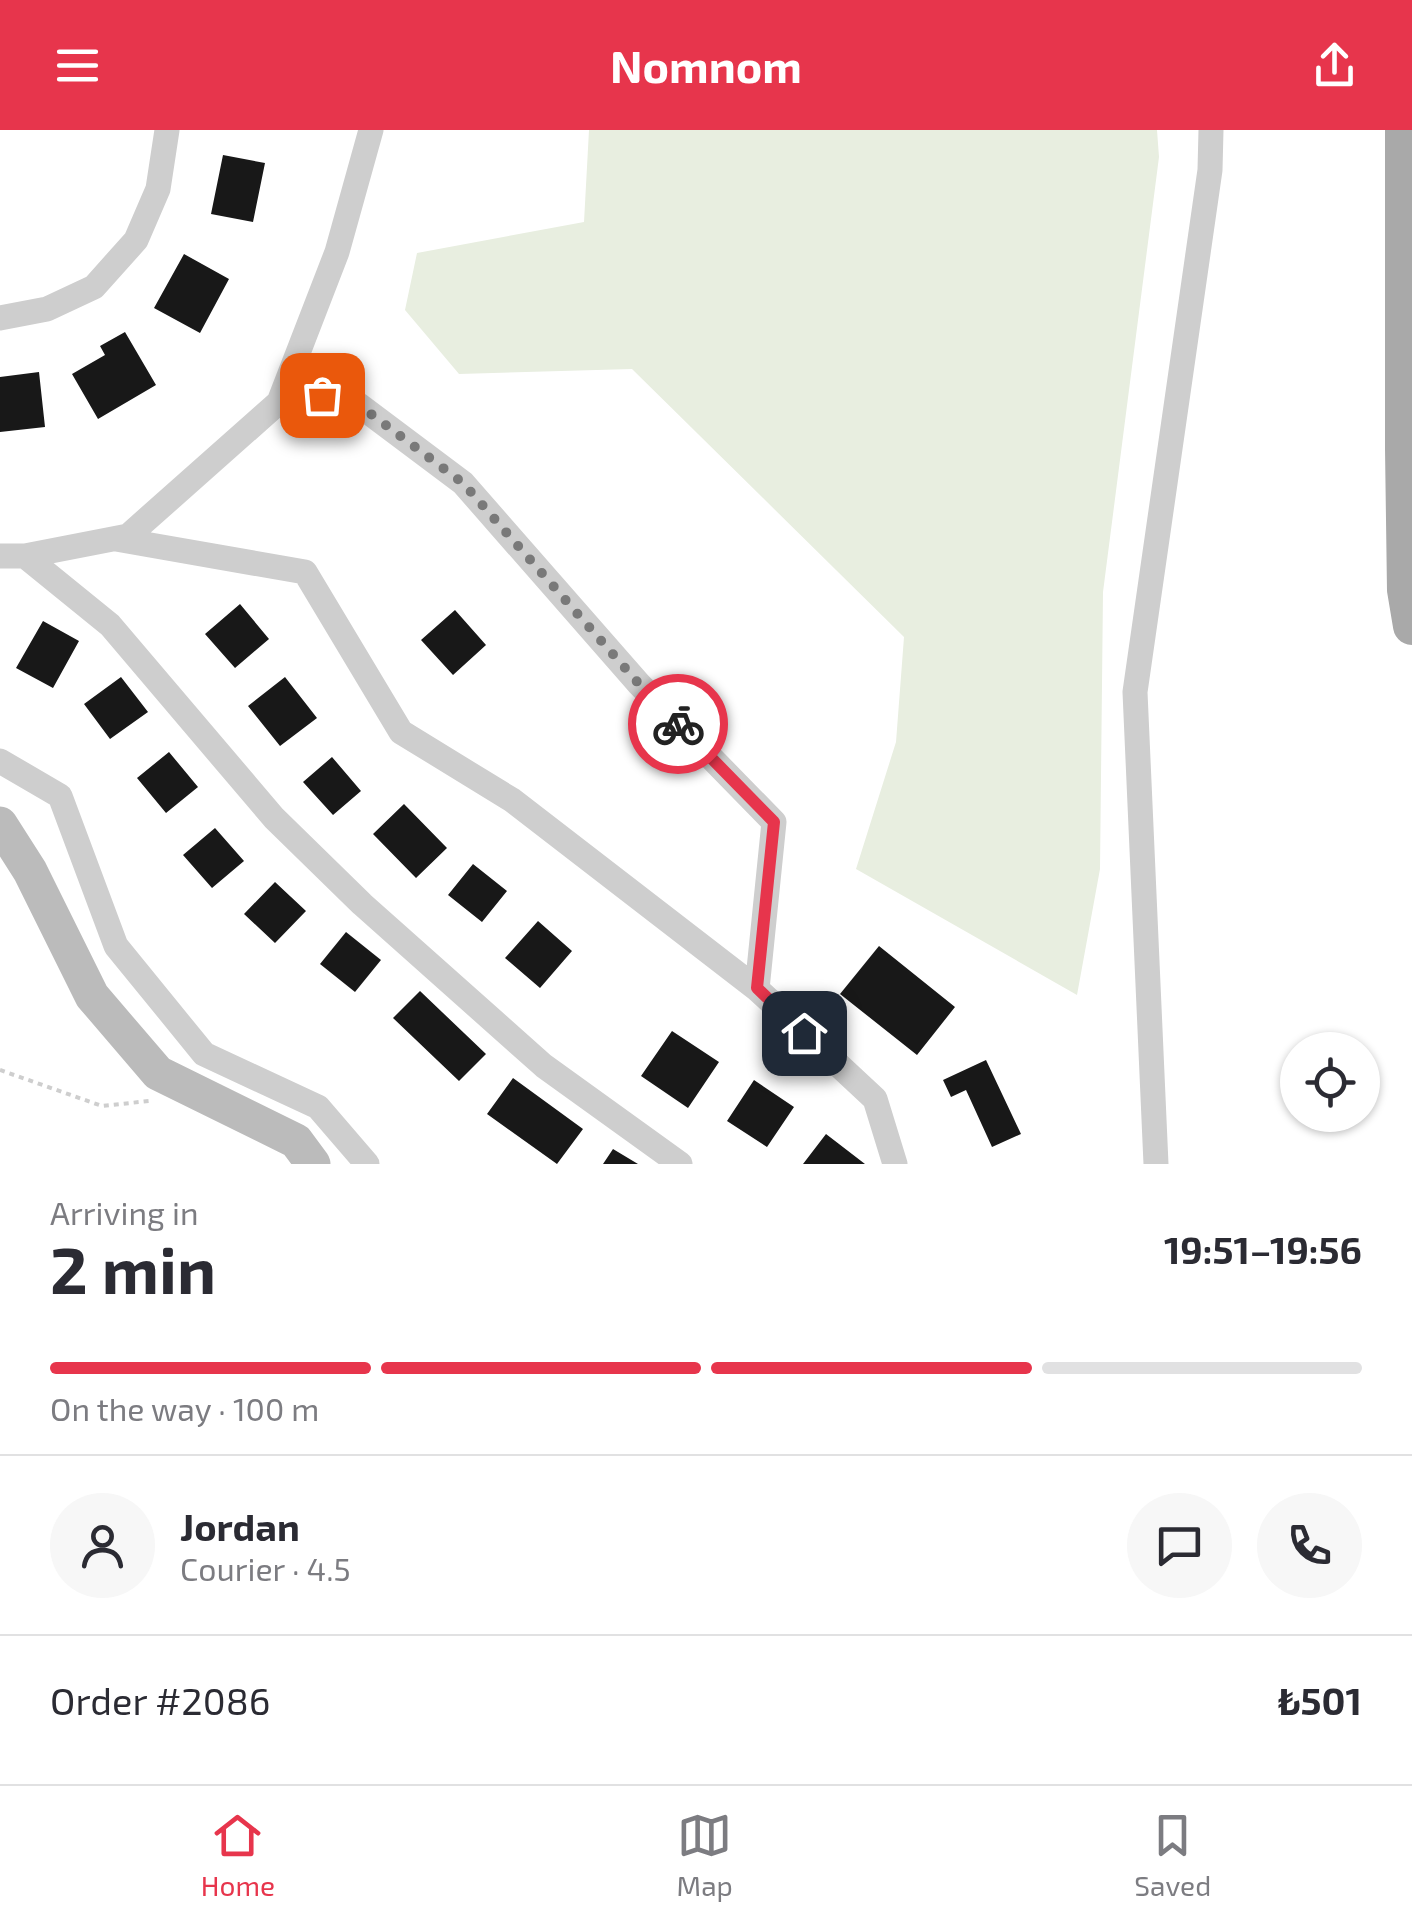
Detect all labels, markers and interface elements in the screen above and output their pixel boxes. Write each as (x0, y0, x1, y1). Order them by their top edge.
icon: menu (50, 38, 105, 93)
text: Nomnom (610, 38, 802, 92)
icon: share (1307, 38, 1362, 93)
pin (280, 353, 365, 438)
icon: bag (295, 368, 350, 423)
courier (628, 674, 728, 774)
icon: bike (651, 697, 706, 752)
pin (762, 991, 847, 1076)
icon: home (777, 1006, 832, 1061)
map controls (1280, 1032, 1380, 1132)
button: locate (1280, 1032, 1380, 1132)
text: Arriving in (50, 1193, 199, 1231)
text: 19:51–19:56 (1164, 1226, 1362, 1272)
text: 2 min (50, 1229, 216, 1307)
text: On the way · 100 m (50, 1389, 319, 1427)
button: person (50, 1493, 155, 1598)
button: chat (1127, 1493, 1232, 1598)
button: phone (1257, 1493, 1362, 1598)
text: Jordan (180, 1503, 300, 1549)
text: Courier · 4.5 (180, 1549, 351, 1587)
text: Order #2086 (50, 1677, 270, 1723)
text: ₺501 (1278, 1677, 1362, 1723)
tab: Home (201, 1808, 275, 1902)
tab: Map (677, 1808, 733, 1902)
tab: Saved (1134, 1808, 1211, 1902)

